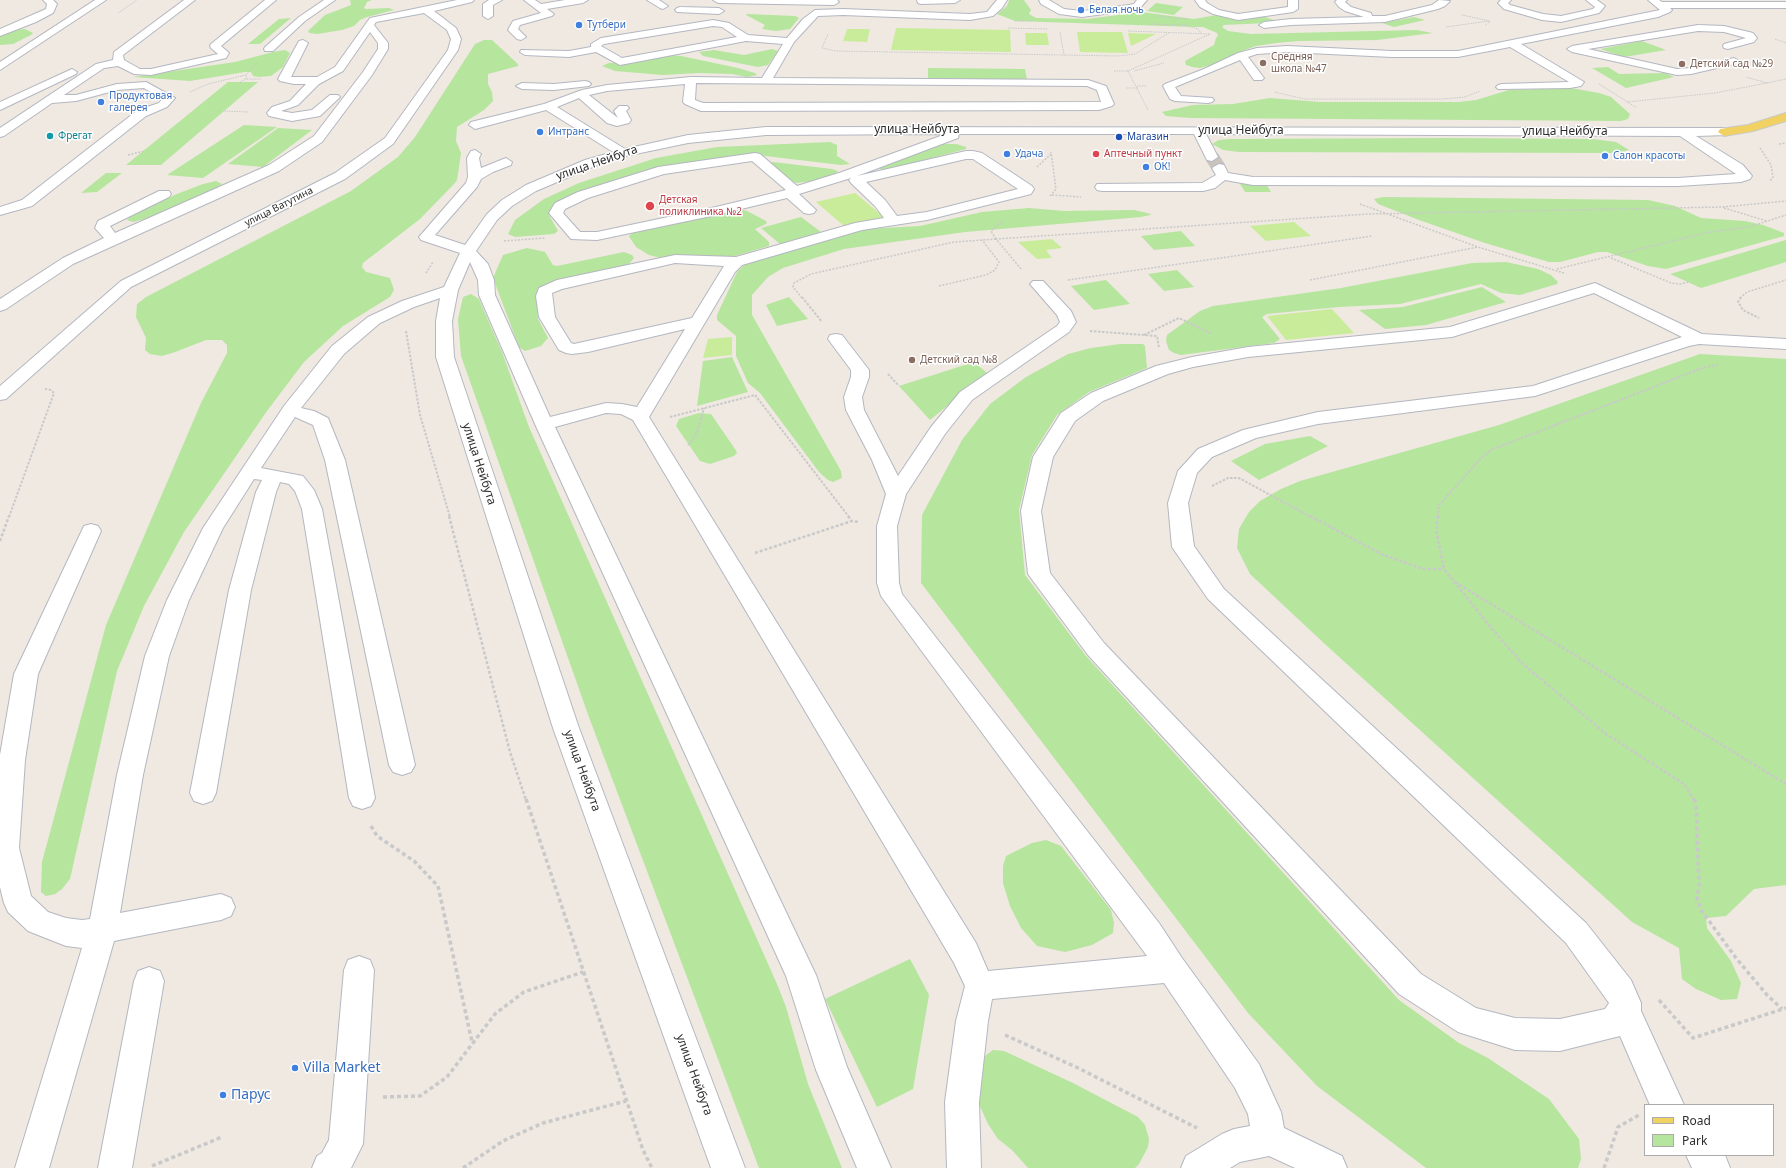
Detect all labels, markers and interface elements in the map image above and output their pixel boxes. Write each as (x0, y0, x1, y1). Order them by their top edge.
place label: Белая ночь (1089, 4, 1144, 16)
marker: Белая ночь (1076, 5, 1086, 15)
place label: Тутбери (587, 19, 626, 31)
marker: Тутбери (574, 20, 584, 30)
place label: Средняя школа №47 (1271, 51, 1327, 74)
marker: Средняя школа №47 (1258, 58, 1268, 68)
place label: Детский сад №29 (1690, 58, 1773, 70)
marker: Детский сад №29 (1677, 59, 1687, 69)
place label: Продуктовая галерея (109, 90, 172, 114)
marker: Продуктовая галерея (96, 97, 106, 107)
street label: улица Нейбута (874, 123, 960, 137)
street label: улица Нейбута (1198, 124, 1284, 138)
street label: улица Нейбута (1522, 125, 1608, 139)
place label: Интранс (548, 126, 589, 138)
marker: Интранс (535, 127, 545, 137)
place label: Фрегат (58, 130, 92, 142)
marker: Фрегат (45, 131, 55, 141)
place label: Магазин (1127, 131, 1169, 143)
marker: Магазин (1114, 132, 1124, 142)
street label: улица Нейбута (554, 142, 640, 184)
place label: Удача (1015, 148, 1043, 160)
place label: Аптечный пункт (1104, 148, 1182, 160)
marker: Удача (1002, 149, 1012, 159)
marker: Аптечный пункт (1091, 149, 1101, 159)
place label: Салон красоты (1613, 150, 1685, 162)
marker: Салон красоты (1600, 151, 1610, 161)
place label: ОК! (1154, 161, 1171, 173)
marker: ОК! (1141, 162, 1151, 172)
street label: улица Ватутина (243, 185, 315, 229)
place label: Детская поликлиника №2 (659, 194, 742, 218)
marker: Детская поликлиника №2 (644, 200, 656, 212)
place label: Детский сад №8 (920, 354, 998, 366)
marker: Детский сад №8 (907, 355, 917, 365)
street label: улица Нейбута (459, 421, 499, 507)
street label: улица Нейбута (561, 728, 603, 814)
street label: улица Нейбута (673, 1032, 715, 1118)
place label: Villa Market (303, 1060, 380, 1076)
marker: Villa Market (290, 1063, 300, 1073)
place label: Парус (231, 1087, 271, 1103)
marker: Парус (218, 1090, 228, 1100)
legend (1644, 1104, 1774, 1156)
text: Road (1682, 1112, 1711, 1129)
text: Park (1682, 1132, 1707, 1149)

